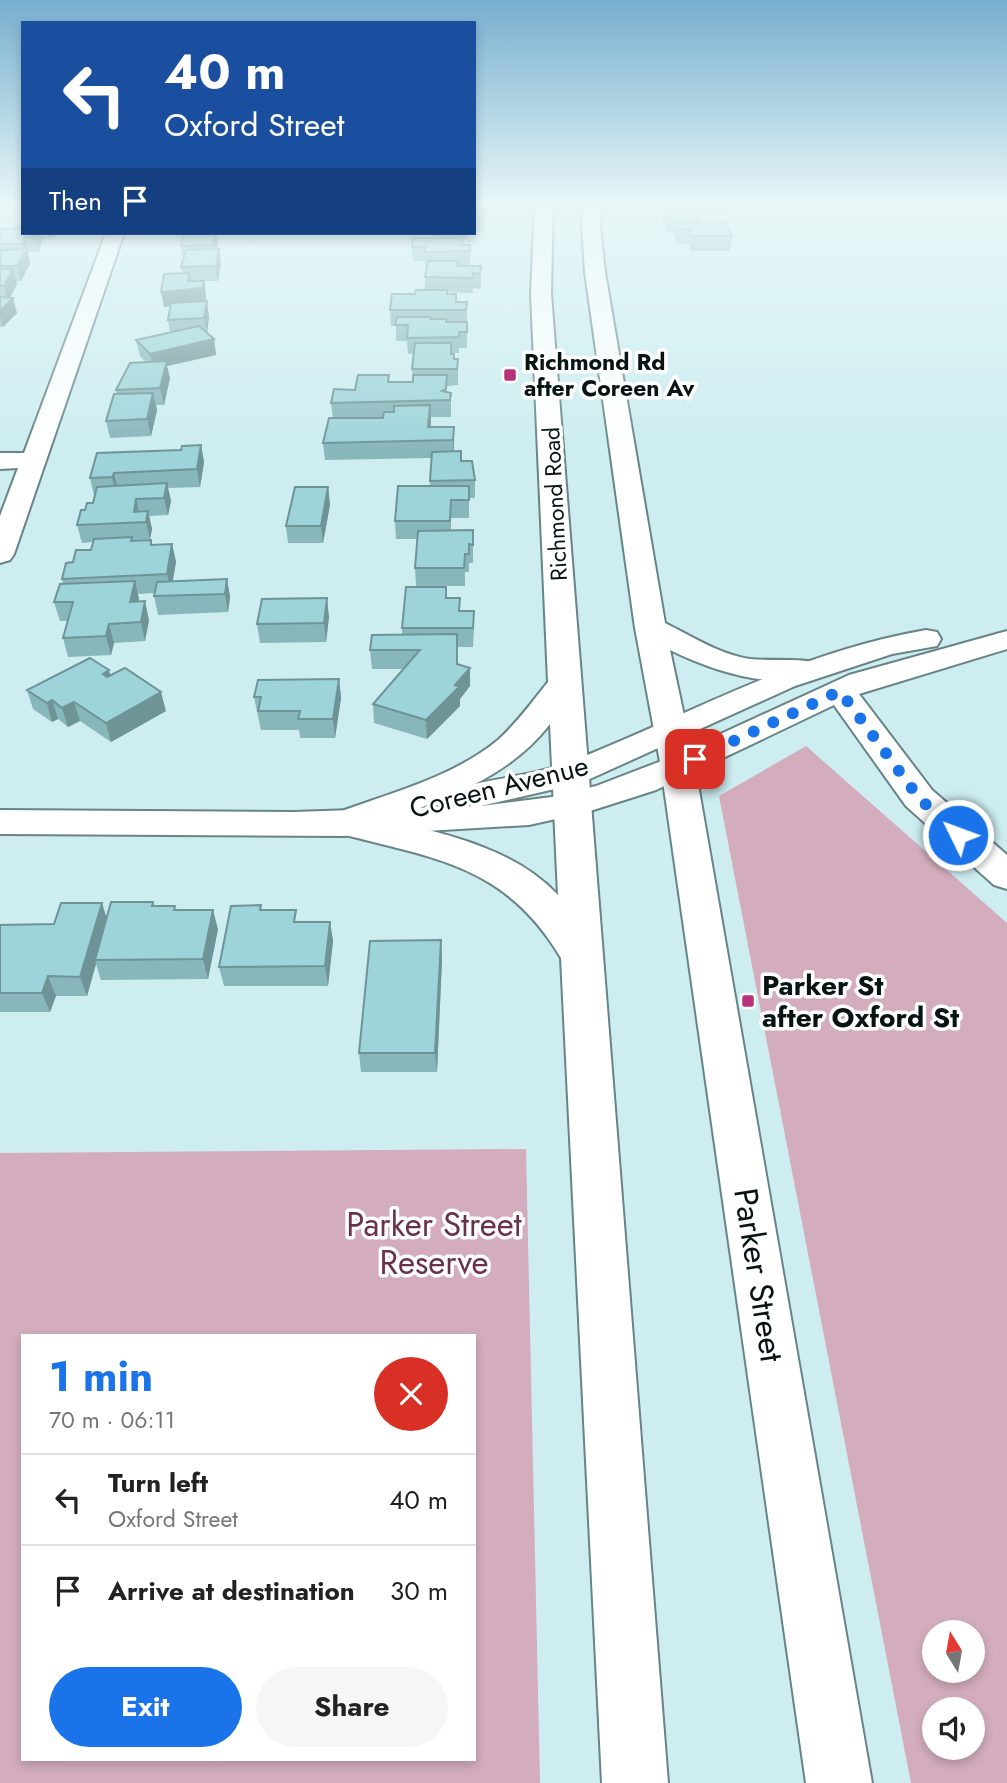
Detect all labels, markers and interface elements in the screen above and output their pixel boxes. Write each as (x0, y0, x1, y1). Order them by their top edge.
text: 40 m (164, 37, 286, 107)
icon: left (49, 49, 140, 140)
text: Oxford Street (164, 102, 345, 148)
text: Then (49, 182, 102, 220)
icon: arrive (116, 182, 154, 220)
place label: Richmond Rd after Coreen Av (524, 345, 695, 405)
marker: Richmond Rd after Coreen Av (502, 367, 518, 383)
street label: Richmond Road (534, 426, 576, 582)
pin (665, 729, 725, 789)
icon: arrive (676, 740, 714, 778)
street label: Coreen Avenue (405, 745, 593, 829)
position arrow (921, 798, 995, 872)
place label: Parker St after Oxford St (762, 965, 959, 1038)
marker: Parker St after Oxford St (740, 993, 756, 1009)
street label: Parker Street (722, 1185, 796, 1365)
park label: Parker Street Reserve (346, 1201, 522, 1286)
text: 1 min (49, 1346, 153, 1407)
button: close (374, 1357, 448, 1431)
text: 70 m · 06:11 (49, 1403, 175, 1437)
text: Turn left (108, 1464, 208, 1502)
icon: left (49, 1481, 87, 1519)
text: 40 m (389, 1481, 448, 1519)
text: Oxford Street (108, 1502, 238, 1536)
icon: arrive (49, 1572, 87, 1610)
text: Arrive at destination (108, 1572, 355, 1610)
text: 30 m (390, 1572, 448, 1610)
north arrow (922, 1620, 985, 1684)
map controls (922, 1620, 985, 1760)
button: Exit (49, 1667, 242, 1747)
button: Share (256, 1667, 448, 1747)
button: sound (922, 1697, 985, 1760)

